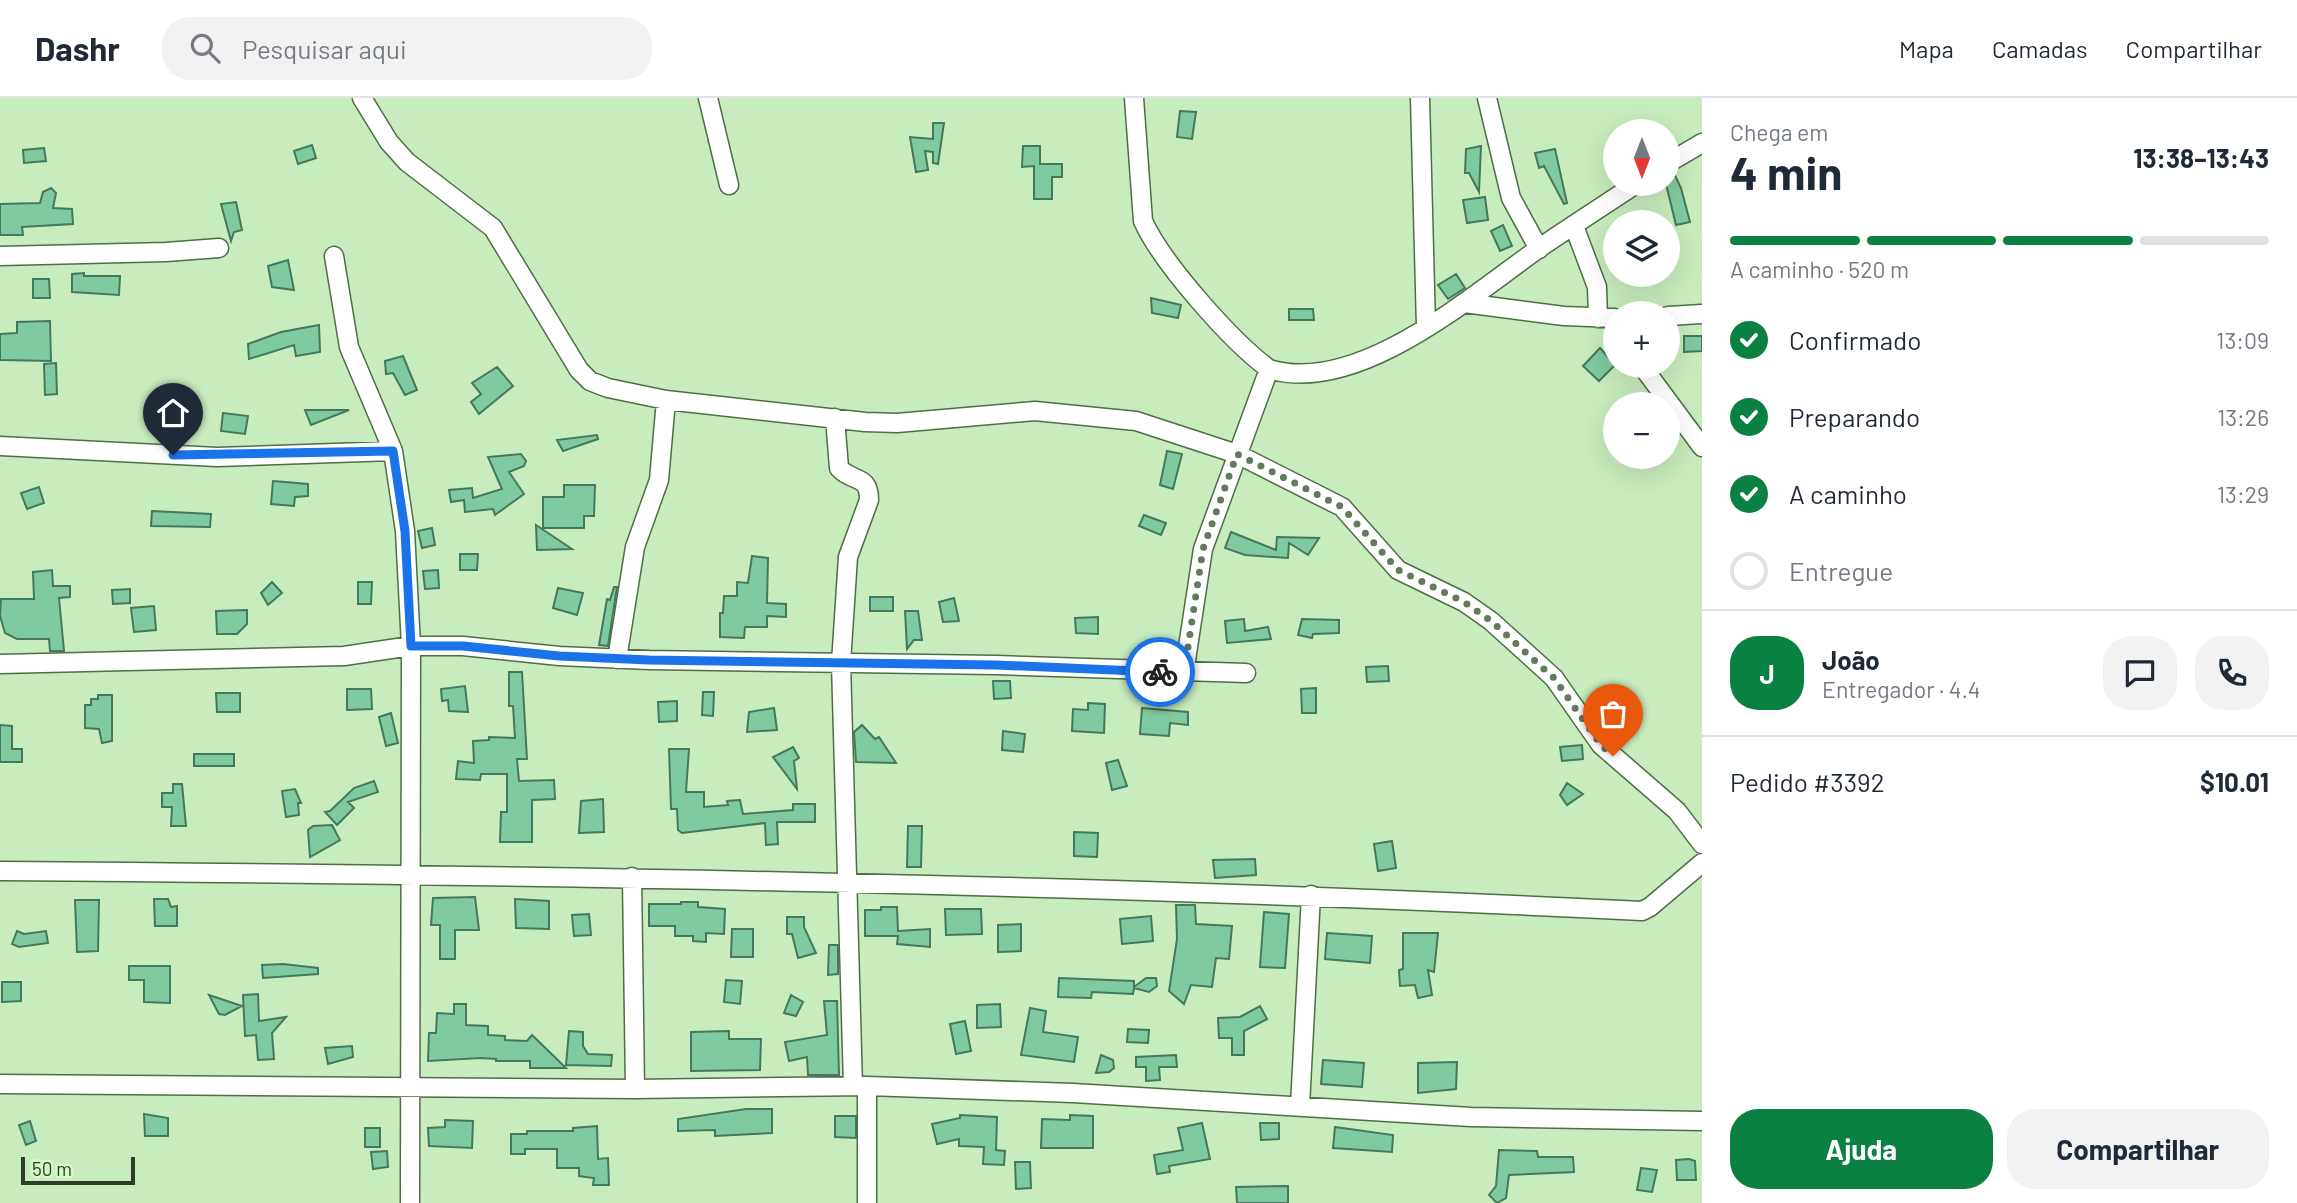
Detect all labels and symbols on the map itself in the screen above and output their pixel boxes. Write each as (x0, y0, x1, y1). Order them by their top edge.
north arrow (1603, 119, 1680, 196)
pin (143, 383, 203, 455)
courier (1125, 637, 1195, 707)
pin (1583, 684, 1643, 756)
scale bar (21, 1154, 135, 1186)

